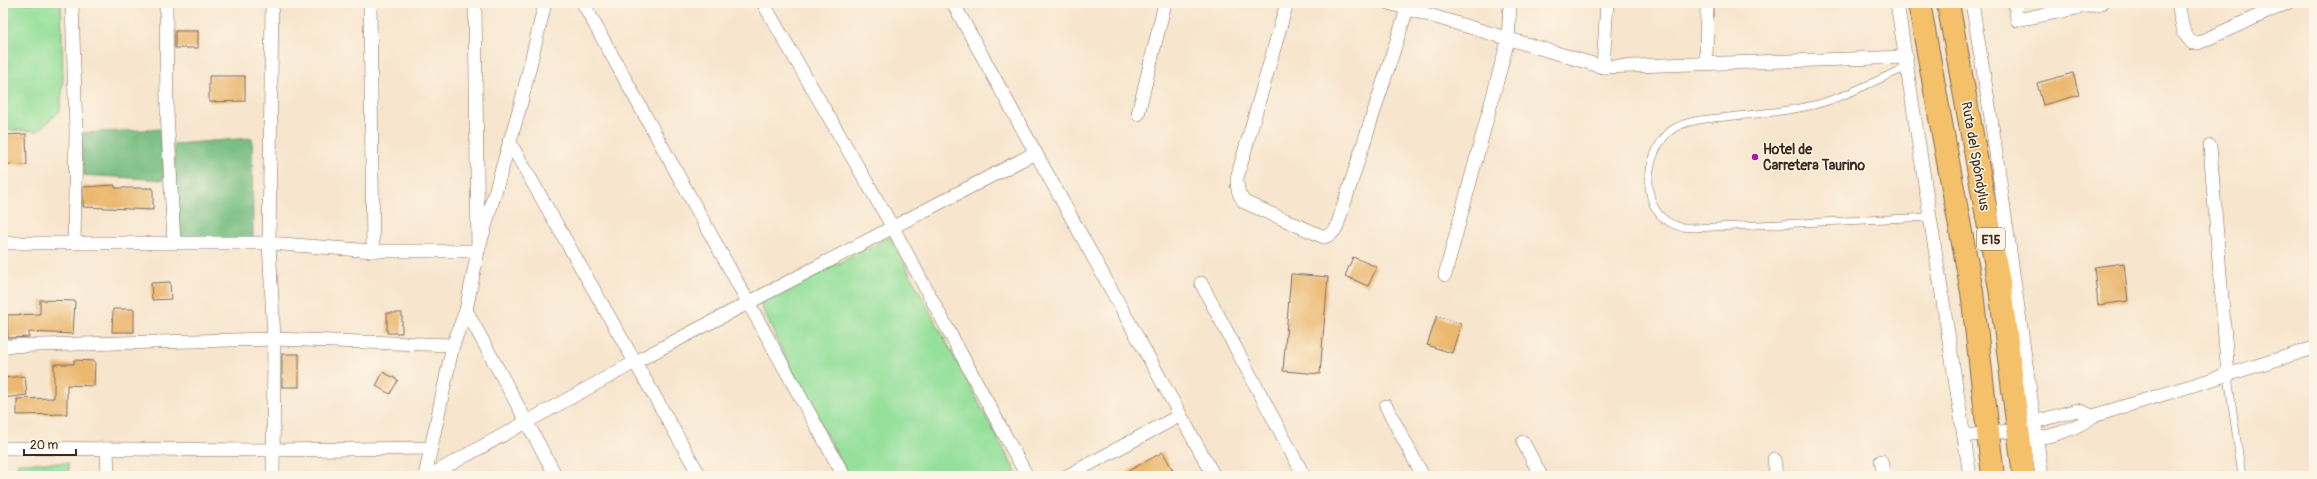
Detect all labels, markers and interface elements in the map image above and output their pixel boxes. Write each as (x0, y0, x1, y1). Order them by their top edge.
street label: Ruta del Spóndylus (1958, 100, 1994, 213)
place label: Hotel de Carretera Taurino (1763, 141, 1866, 174)
marker: Hotel de Carretera Taurino (1750, 152, 1760, 162)
road number: E15 (1977, 228, 2005, 250)
scale bar (24, 431, 76, 457)
text: 20 m (30, 438, 59, 453)

